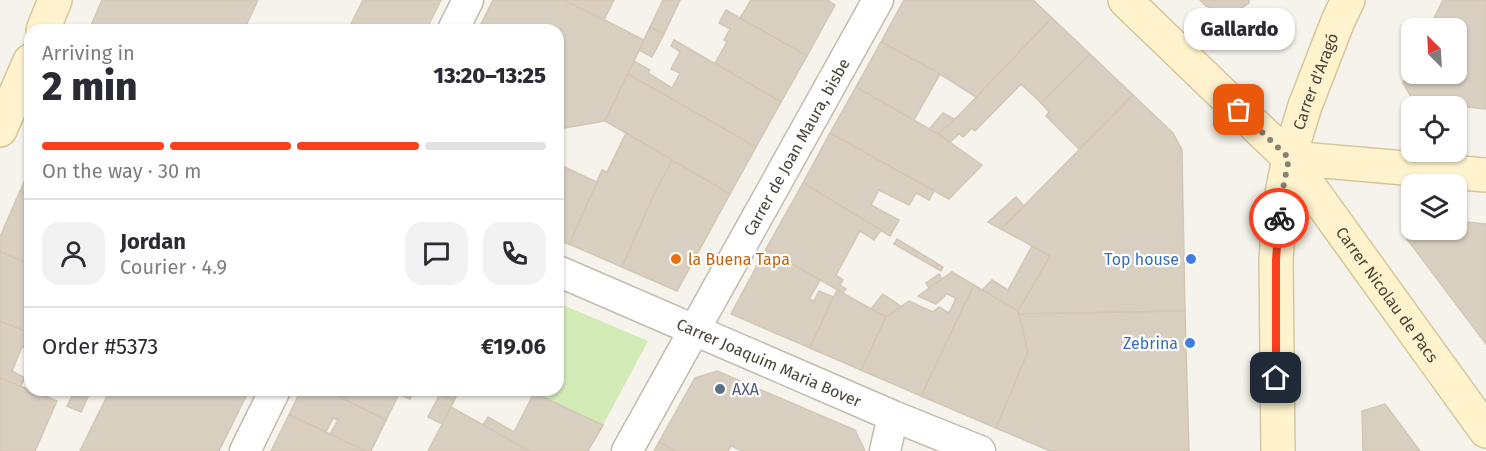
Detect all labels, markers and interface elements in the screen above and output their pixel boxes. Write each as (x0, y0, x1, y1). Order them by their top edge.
callout: Gallardo (1184, 8, 1294, 50)
text: Gallardo (1201, 17, 1278, 41)
north arrow (1401, 18, 1467, 84)
map controls (1401, 18, 1467, 240)
street label: Carrer d'Aragó (1289, 30, 1342, 132)
text: Arriving in (42, 41, 135, 65)
street label: Carrer de Joan Maura, bisbe (740, 55, 854, 239)
text: 13:20–13:25 (433, 62, 546, 89)
text: 2 min (42, 64, 138, 110)
pin (1213, 84, 1264, 135)
icon: bag (1222, 93, 1255, 126)
button: locate (1401, 96, 1467, 162)
text: On the way · 30 m (42, 159, 202, 183)
button: layers (1401, 174, 1467, 240)
courier (1249, 188, 1309, 248)
icon: bike (1263, 202, 1296, 235)
button: person (42, 222, 105, 285)
button: chat (405, 222, 468, 285)
button: phone (483, 222, 546, 285)
street label: Carrer Nicolau de Pacs (1332, 223, 1442, 366)
text: Jordan (120, 228, 186, 255)
place label: la Buena Tapa (688, 250, 790, 269)
place label: Top house (1104, 250, 1179, 269)
marker: la Buena Tapa (669, 252, 683, 266)
marker: Top house (1184, 252, 1198, 266)
text: Courier · 4.9 (120, 255, 227, 279)
street label: Carrer Joaquim Maria Bover (674, 315, 865, 411)
text: Order #5373 (42, 333, 158, 360)
text: €19.06 (481, 333, 546, 360)
place label: Zebrina (1123, 334, 1178, 353)
marker: Zebrina (1183, 336, 1197, 350)
pin (1250, 352, 1301, 403)
icon: home (1259, 361, 1292, 394)
place label: AXA (732, 380, 760, 399)
marker: AXA (713, 382, 727, 396)

